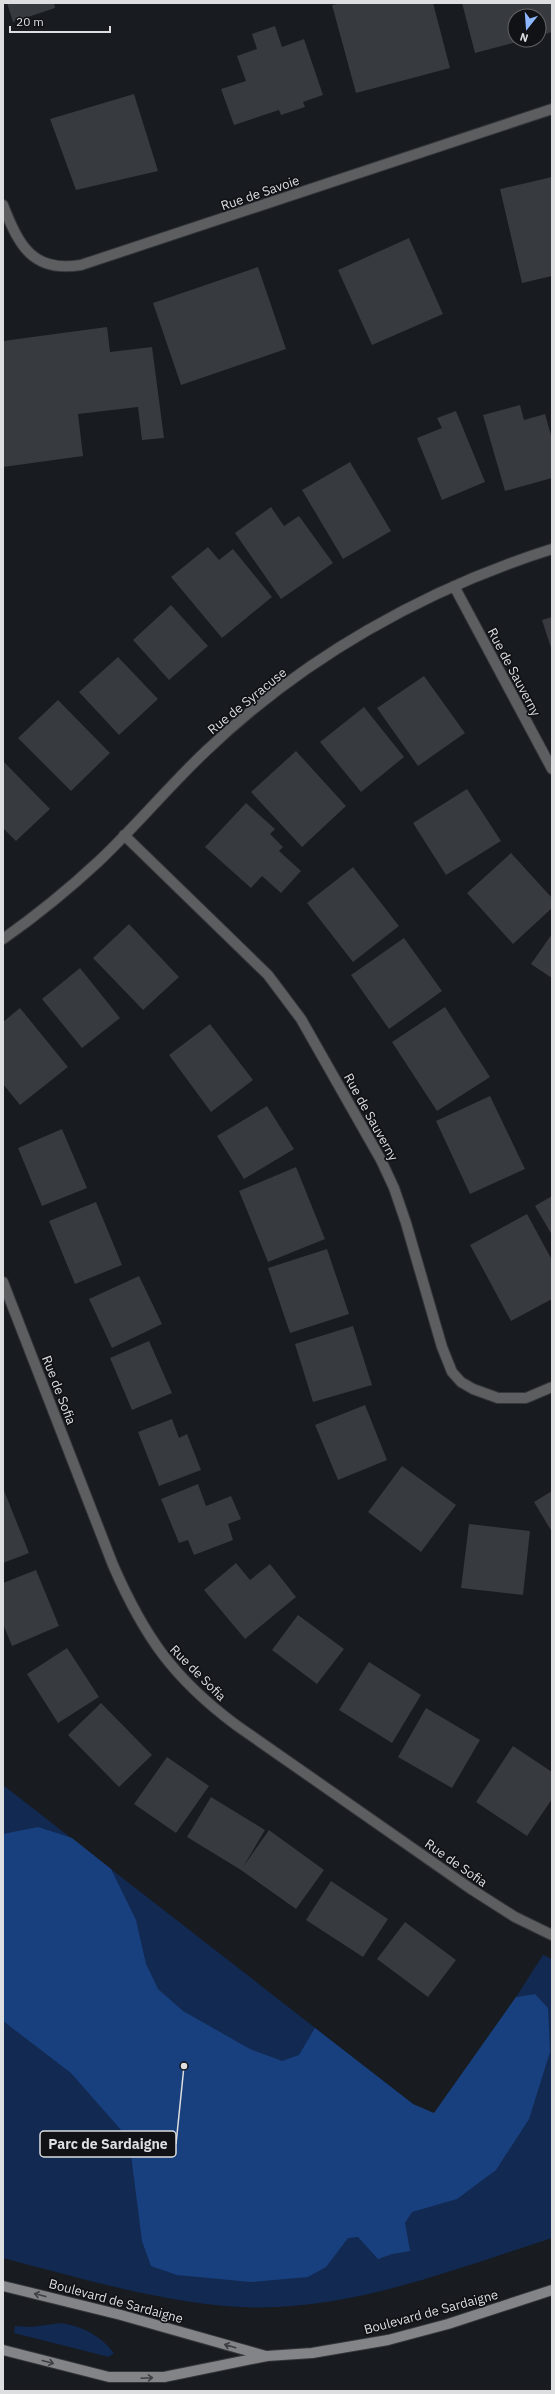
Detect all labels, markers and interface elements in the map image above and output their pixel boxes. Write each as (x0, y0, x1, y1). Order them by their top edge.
scale bar (10, 8, 110, 34)
north arrow (507, 8, 547, 48)
text: 20 m (16, 14, 44, 29)
text: N (518, 30, 530, 45)
street label: Rue de Savoie (218, 172, 302, 214)
street label: Rue de Sauverny (484, 625, 545, 719)
street label: Rue de Syracuse (204, 664, 290, 738)
street label: Rue de Sauverny (340, 1070, 402, 1164)
street label: Rue de Sofia (38, 1353, 80, 1427)
street label: Rue de Sofia (166, 1641, 230, 1705)
street label: Rue de Sofia (421, 1835, 491, 1891)
callout: Parc de Sardaigne (40, 2131, 176, 2157)
text: Parc de Sardaigne (48, 2135, 168, 2153)
street label: Boulevard de Sardaigne (47, 2275, 185, 2327)
street label: Boulevard de Sardaigne (362, 2286, 500, 2338)
one-way arrow (34, 2290, 47, 2298)
one-way arrow (224, 2341, 237, 2349)
one-way arrow (42, 2359, 55, 2367)
one-way arrow (140, 2374, 153, 2381)

